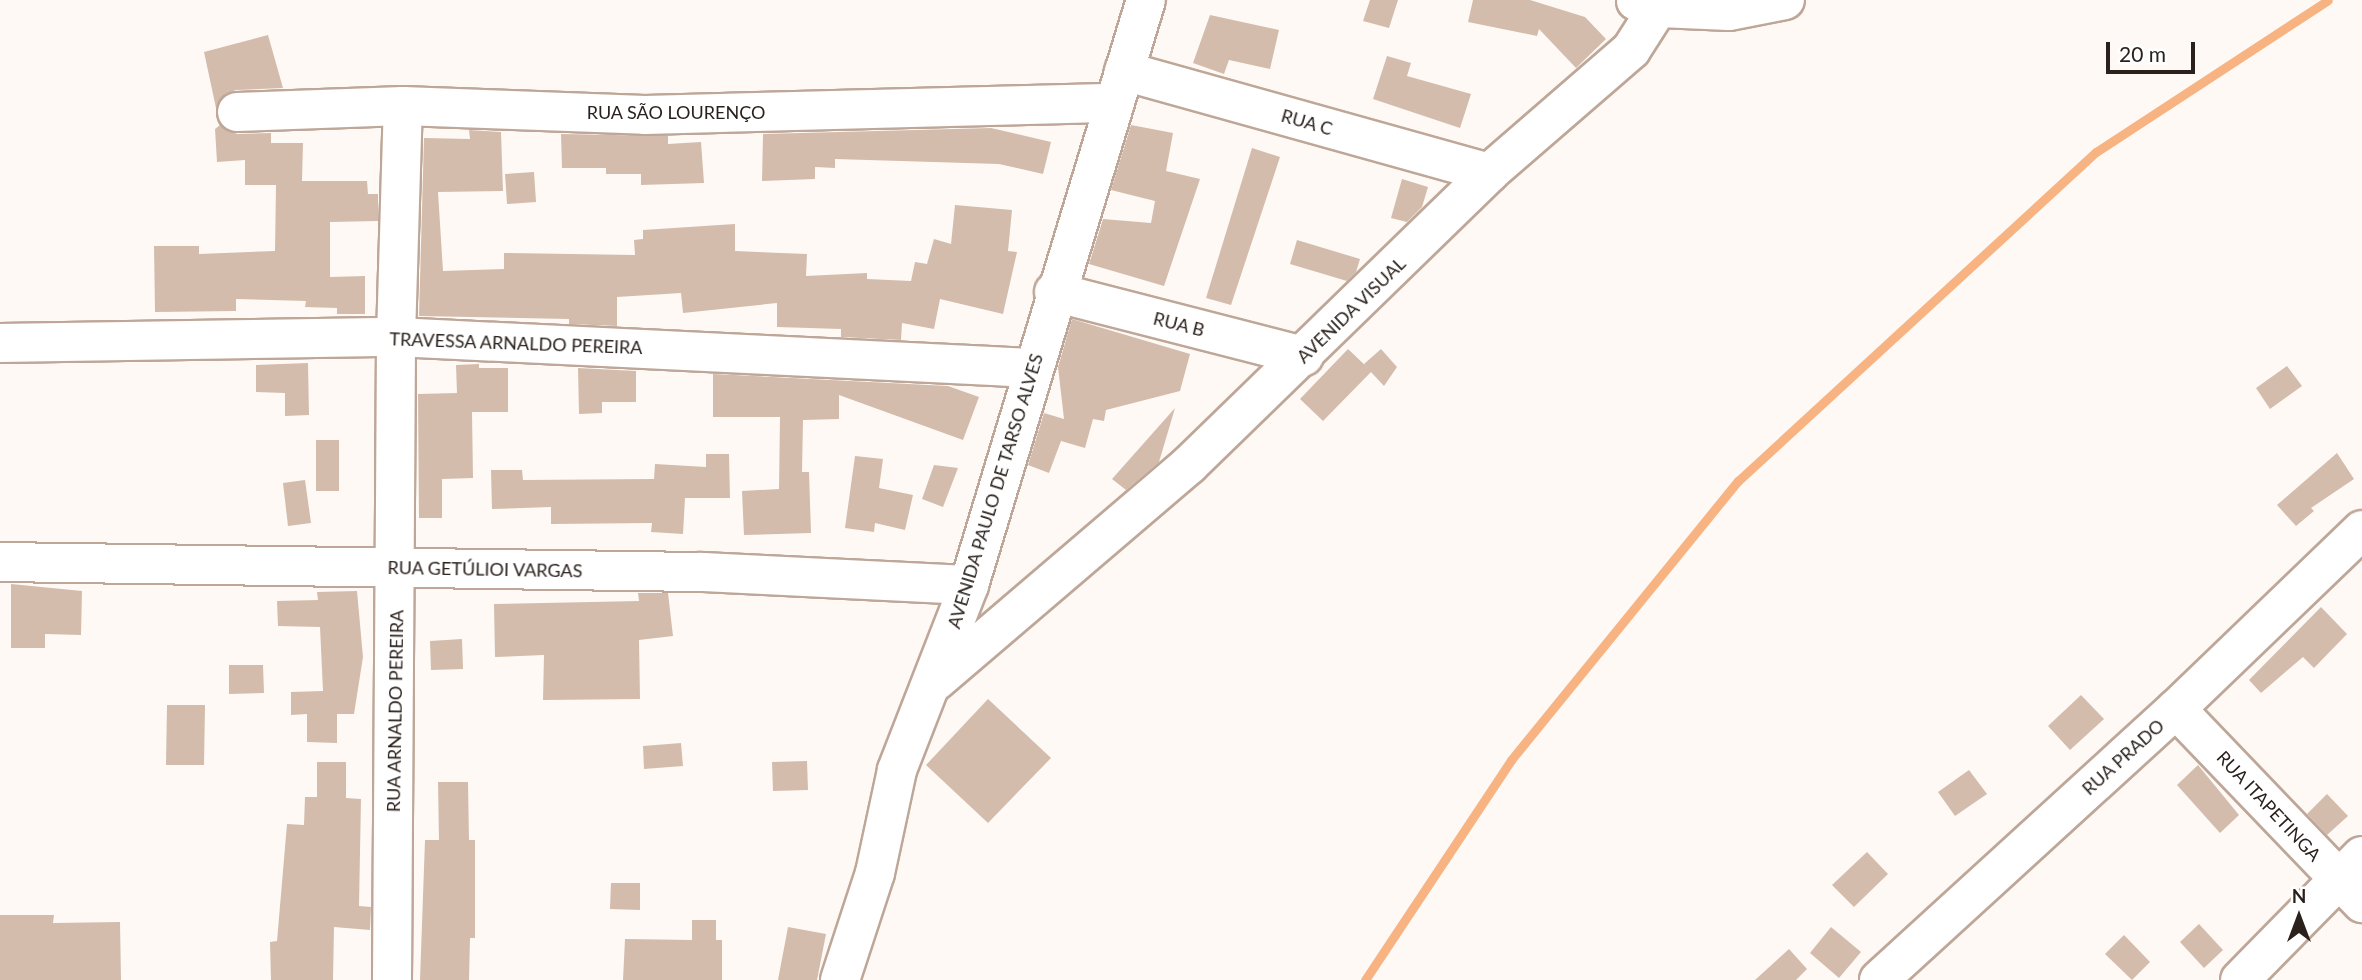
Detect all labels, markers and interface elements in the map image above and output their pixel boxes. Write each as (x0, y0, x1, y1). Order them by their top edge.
scale bar (2110, 28, 2199, 72)
text: 20 m (2119, 41, 2166, 66)
street label: RUA SÃO LOURENÇO (586, 101, 766, 123)
street label: RUA C (1279, 104, 1335, 140)
street label: AVENIDA VISUAL (1292, 252, 1410, 368)
street label: RUA B (1151, 307, 1207, 341)
street label: TRAVESSA ARNALDO PEREIRA (388, 328, 644, 358)
street label: AVENIDA PAULO DE TARSO ALVES (943, 350, 1047, 632)
street label: RUA GETÚLIOI VARGAS (387, 556, 583, 582)
street label: RUA ARNALDO PEREIRA (382, 609, 408, 813)
street label: RUA PRADO (2077, 714, 2169, 800)
street label: RUA ITAPETINGA (2212, 746, 2326, 866)
north arrow (2264, 882, 2334, 952)
text: N (2292, 884, 2306, 907)

